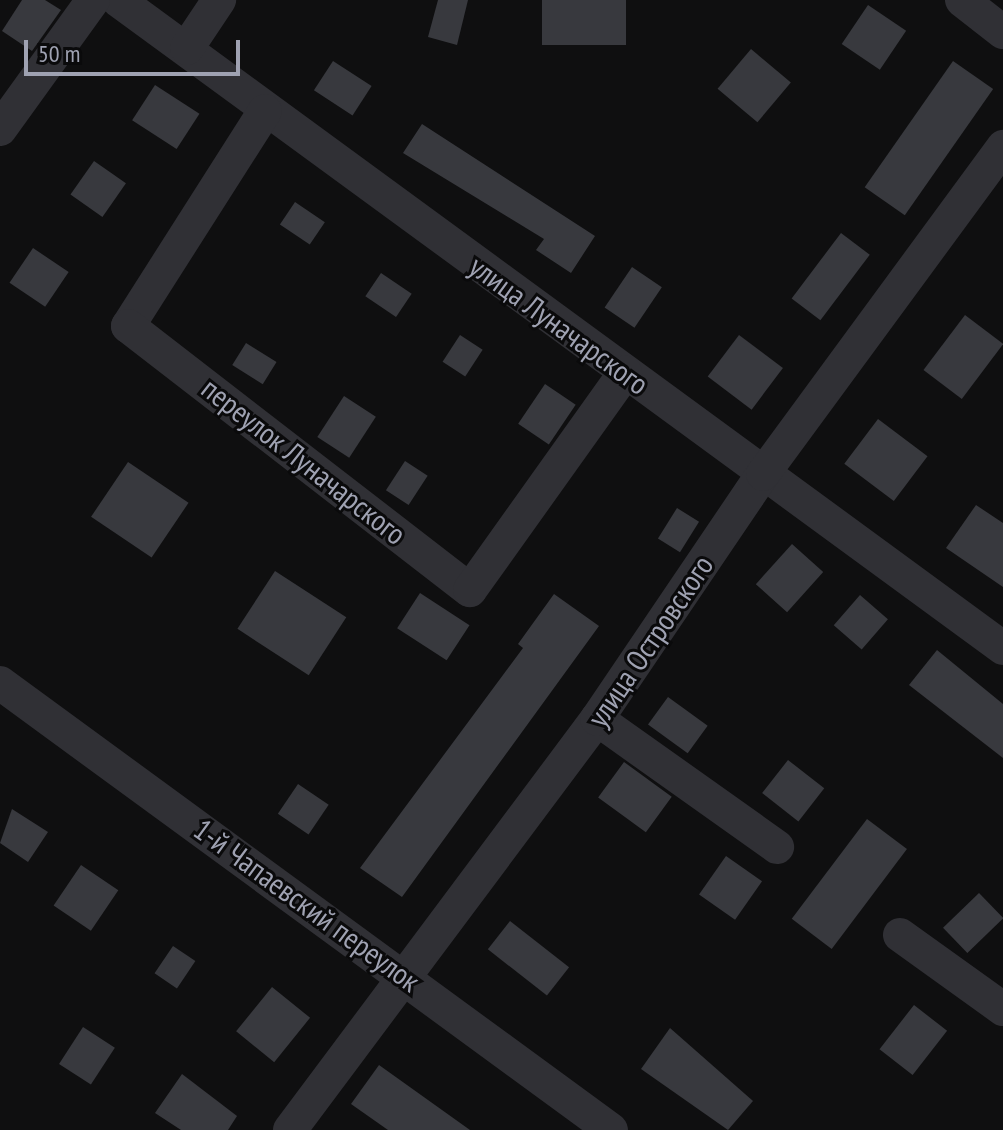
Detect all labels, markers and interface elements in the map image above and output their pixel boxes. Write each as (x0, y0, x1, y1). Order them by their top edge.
scale bar (28, 24, 244, 74)
text: 50 m (38, 38, 80, 69)
street label: улица Луначарского (462, 248, 656, 402)
street label: переулок Луначарского (195, 370, 413, 552)
street label: улица Островского (579, 548, 721, 734)
street label: 1-й Чапаевский переулок (187, 811, 427, 999)

